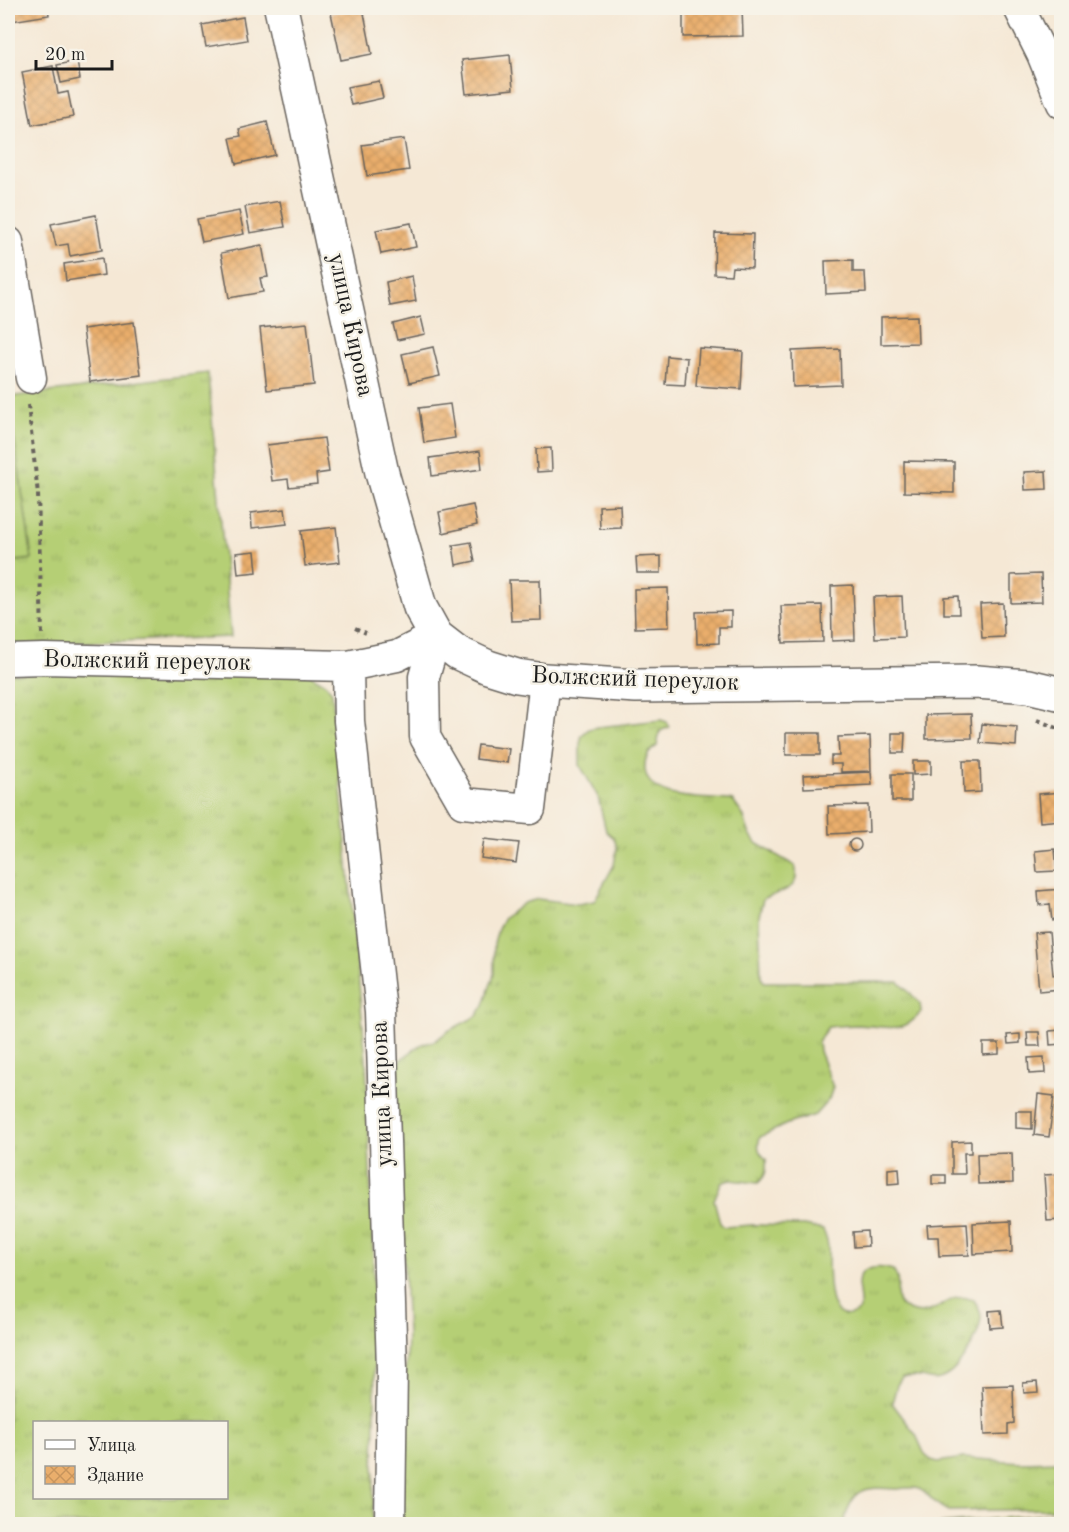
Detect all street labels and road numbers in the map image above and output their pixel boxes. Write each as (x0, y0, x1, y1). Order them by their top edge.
street label: улица Кирова (323, 251, 377, 399)
street label: Волжский переулок (43, 648, 251, 676)
street label: Волжский переулок (531, 664, 739, 696)
street label: улица Кирова (368, 1020, 398, 1167)

